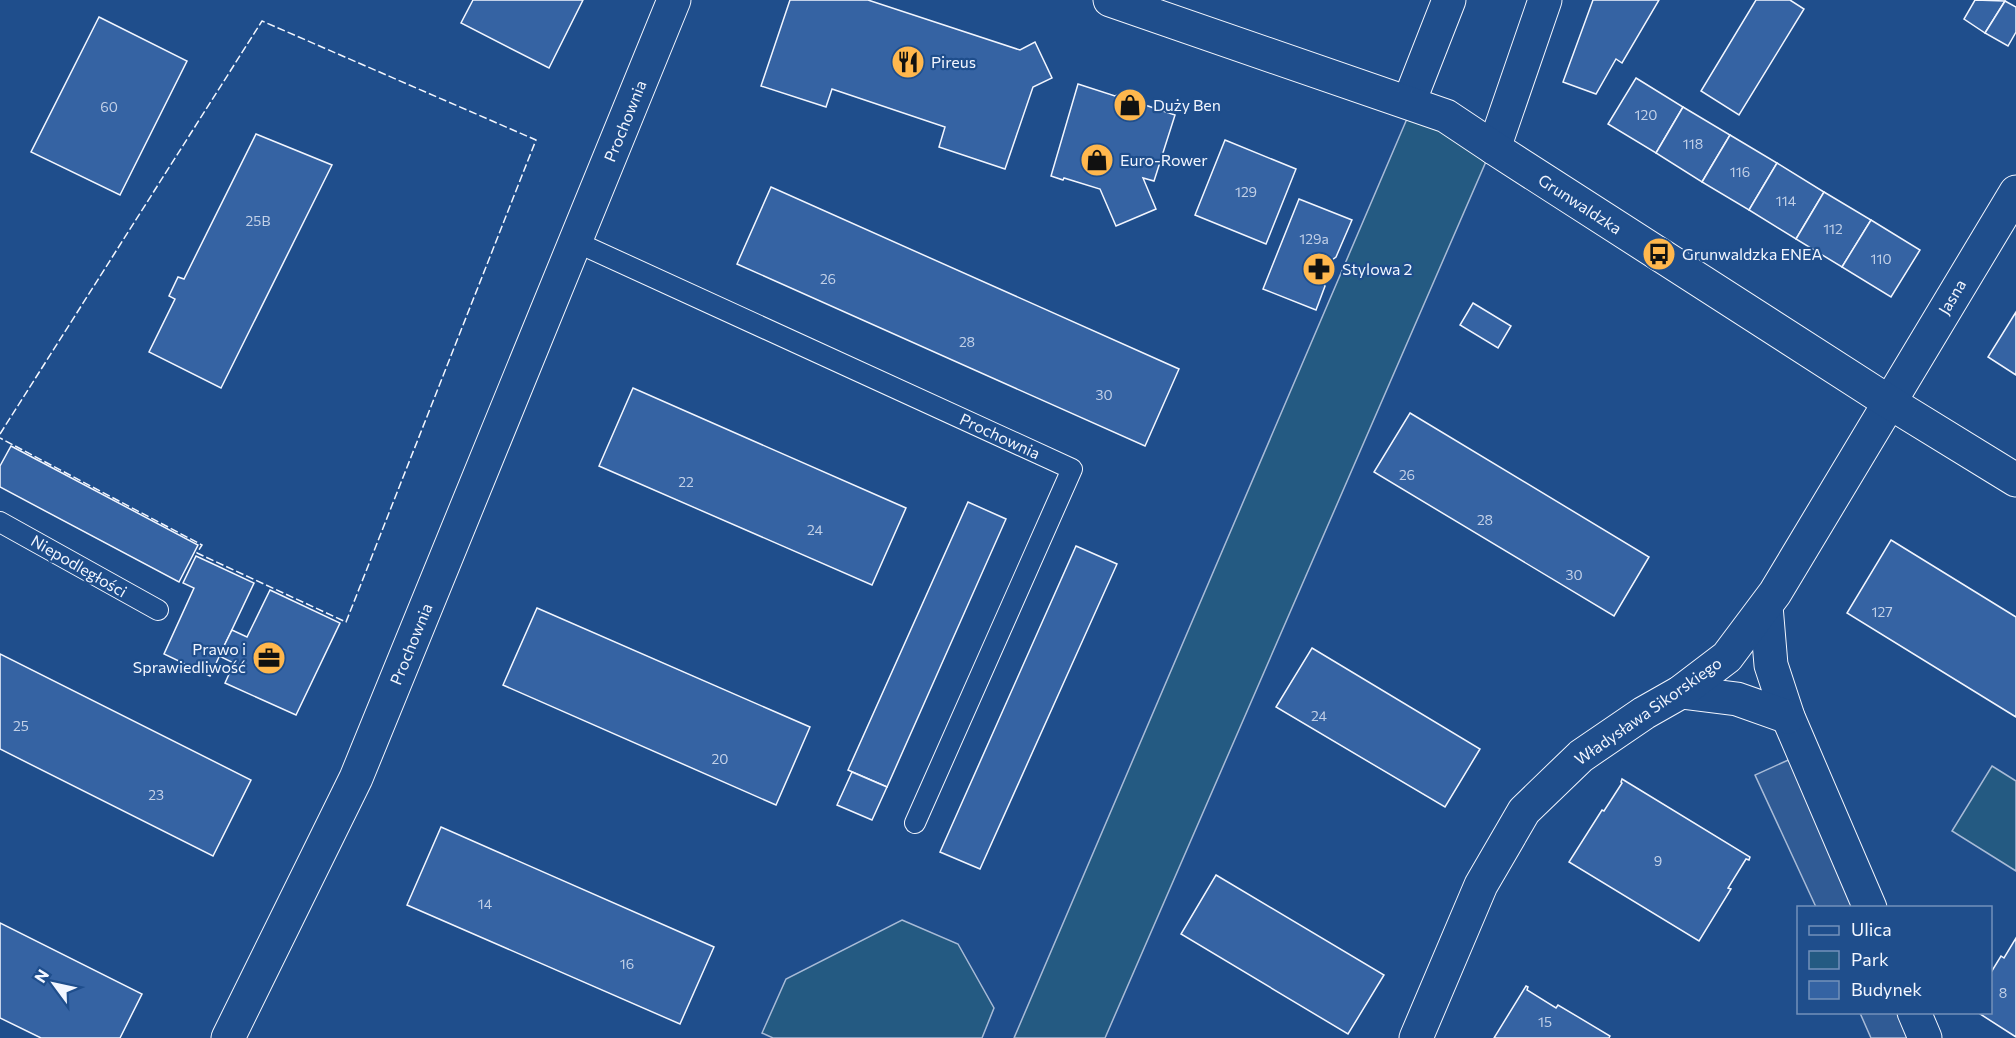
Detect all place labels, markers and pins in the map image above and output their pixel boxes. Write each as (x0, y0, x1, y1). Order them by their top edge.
restaurant icon: Pireus (890, 44, 926, 80)
place label: Pireus (931, 52, 976, 71)
shop icon: Duży Ben (1112, 87, 1148, 123)
place label: Duży Ben (1153, 95, 1221, 114)
shop icon: Euro-Rower (1079, 142, 1115, 178)
place label: Euro-Rower (1120, 150, 1208, 169)
bus stop icon: Grunwaldzka ENEA (1641, 236, 1677, 272)
place label: Grunwaldzka ENEA (1682, 244, 1823, 263)
pharmacy icon: Stylowa 2 (1301, 251, 1337, 287)
place label: Stylowa 2 (1342, 259, 1412, 278)
place label: Prawo i Sprawiedliwość (133, 639, 246, 676)
office icon: Prawo i Sprawiedliwość (251, 640, 287, 676)

